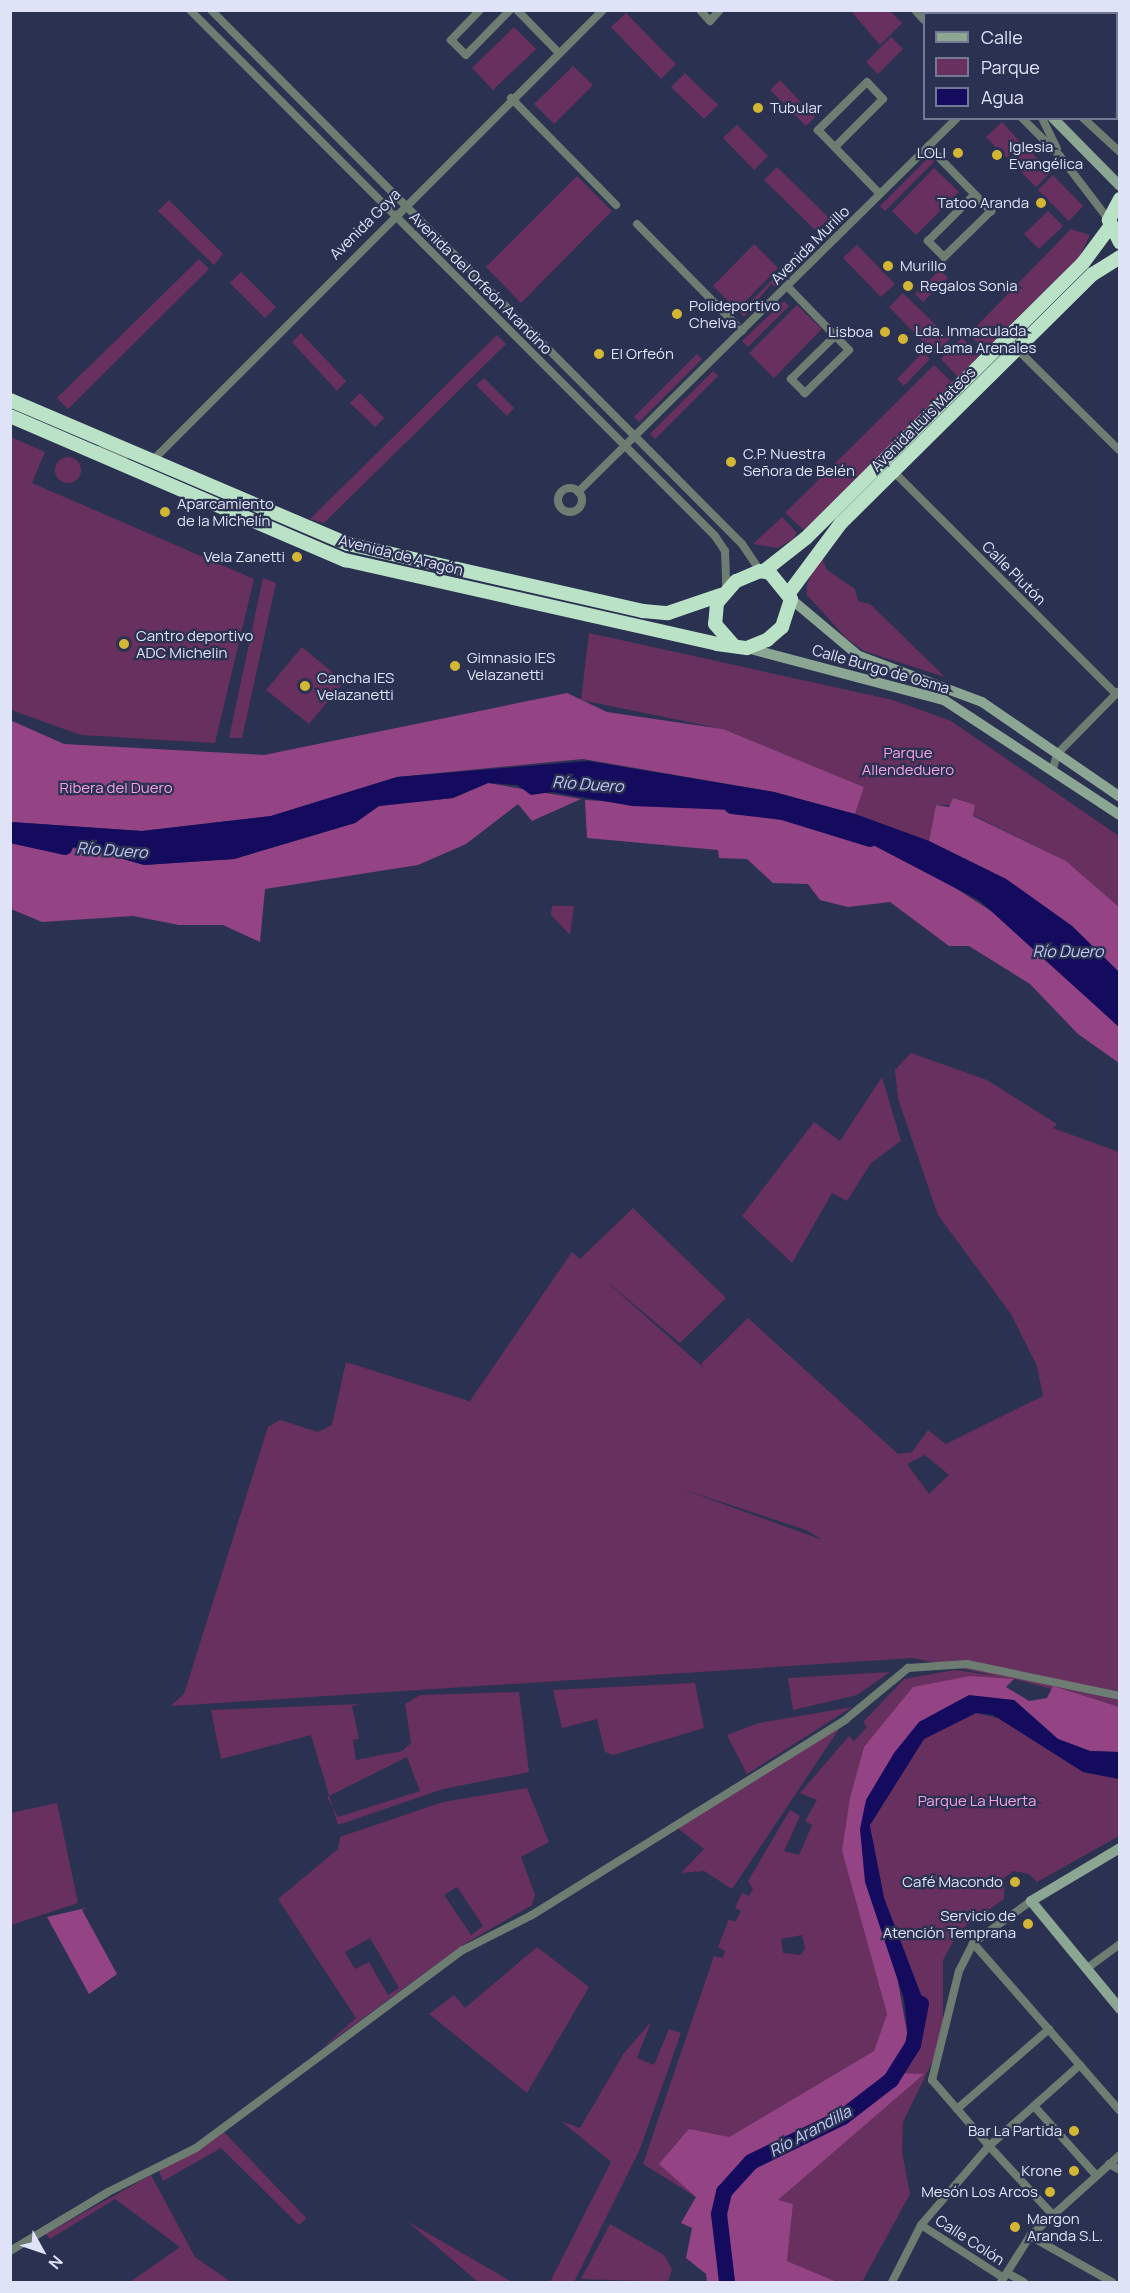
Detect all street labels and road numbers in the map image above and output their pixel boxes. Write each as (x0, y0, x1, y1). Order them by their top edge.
street label: Avenida Goya (326, 185, 404, 263)
street label: Avenida Murillo (767, 202, 853, 288)
street label: Avenida del Orfeón Arandino (406, 208, 556, 358)
street label: Avenida Luis Mateos (867, 363, 979, 475)
street label: Avenida de Aragón (337, 531, 465, 579)
street label: Calle Plutón (978, 537, 1050, 609)
street label: Calle Burgo de Osma (810, 641, 952, 697)
street label: Calle Colón (932, 2211, 1008, 2269)

